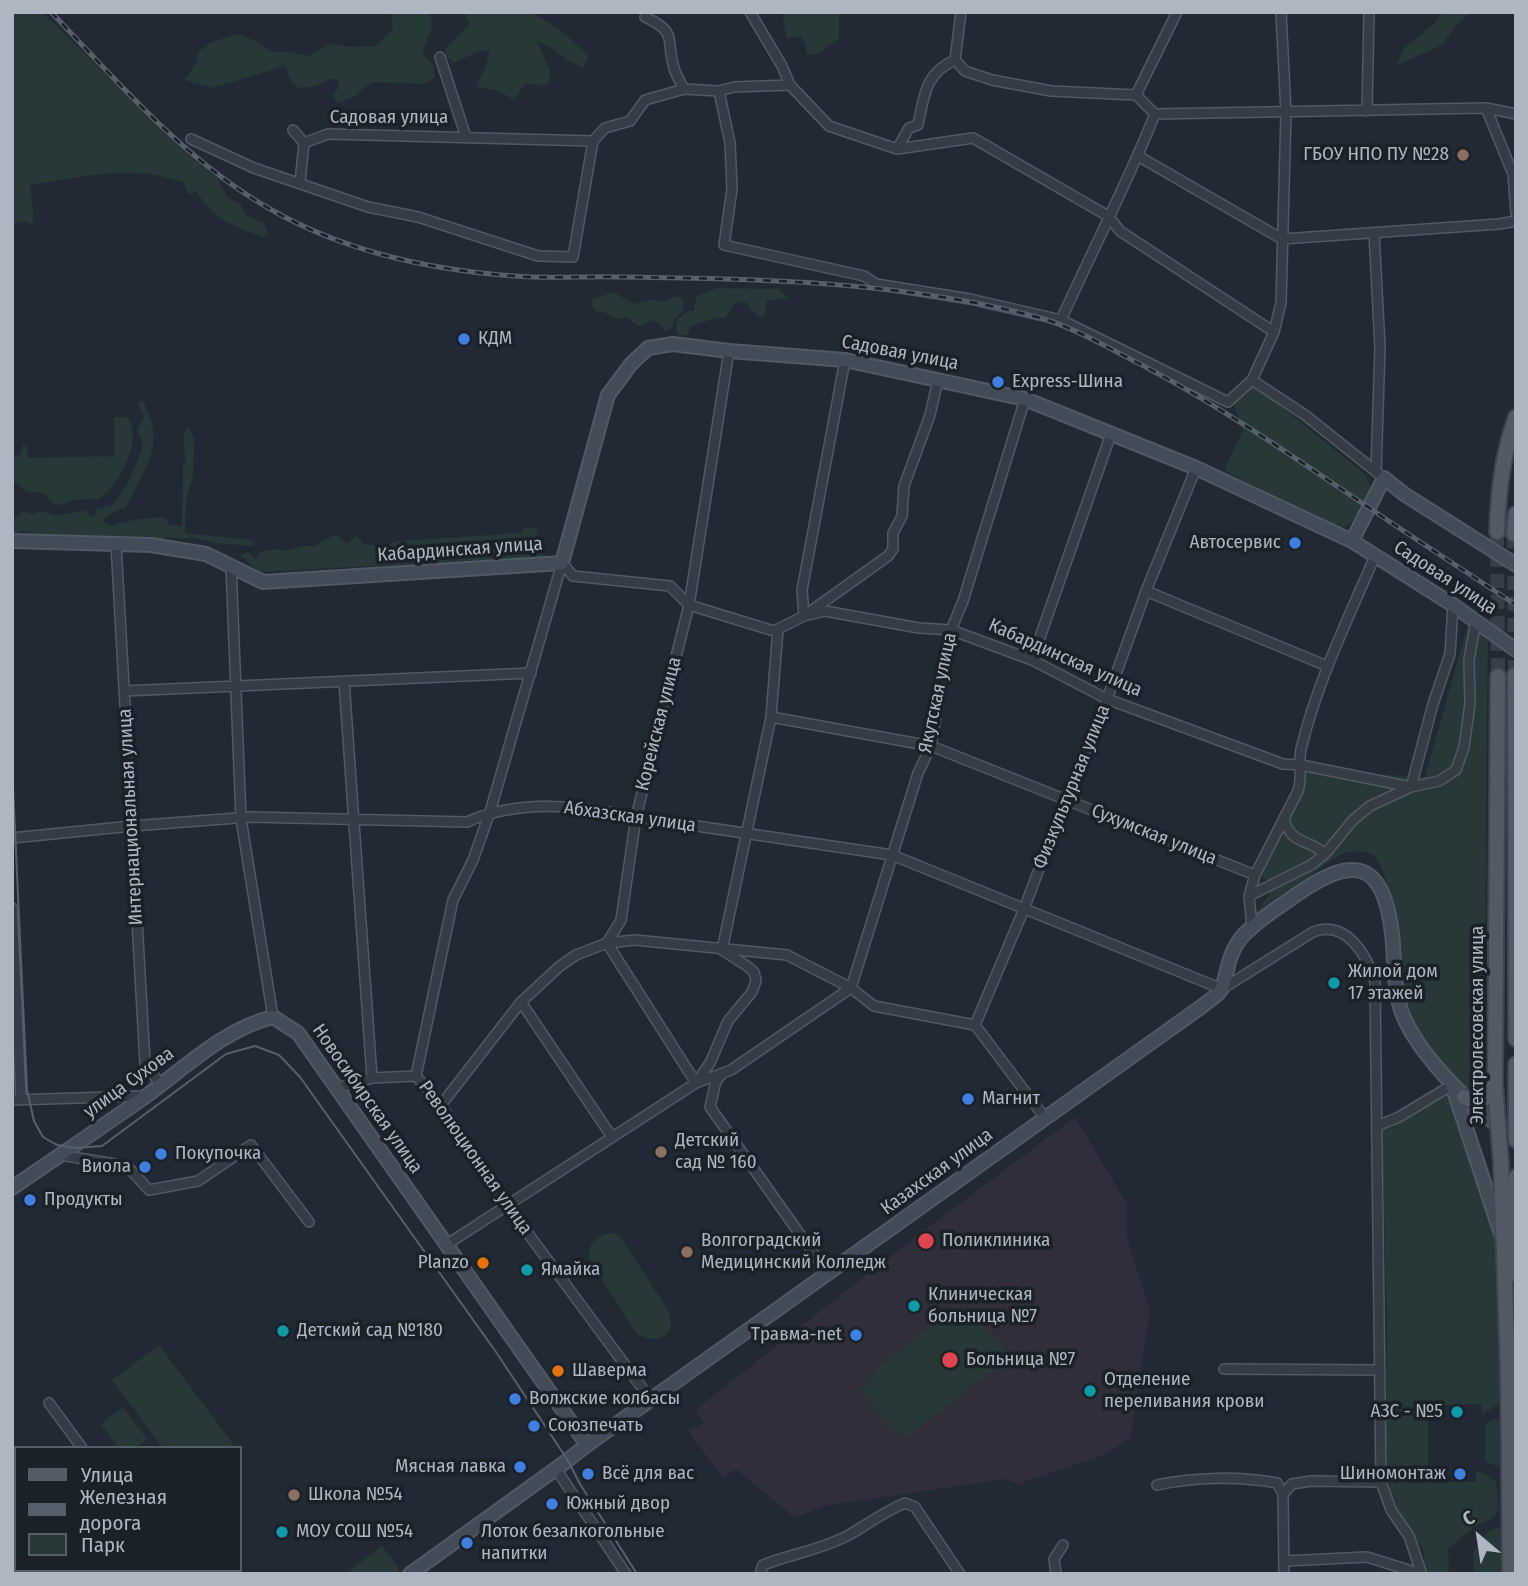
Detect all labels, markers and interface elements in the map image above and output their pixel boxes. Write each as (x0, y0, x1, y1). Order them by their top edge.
street label: Садовая улица (330, 107, 448, 129)
place label: ГБОУ НПО ПУ №28 (1303, 144, 1449, 166)
marker: ГБОУ НПО ПУ №28 (1455, 147, 1471, 163)
place label: КДМ (478, 328, 512, 350)
marker: КДМ (456, 331, 472, 347)
street label: Садовая улица (840, 331, 960, 375)
place label: Express-Шина (1012, 371, 1123, 393)
marker: Express-Шина (990, 374, 1006, 390)
place label: Автосервис (1189, 532, 1281, 554)
street label: Кабардинская улица (377, 533, 543, 567)
marker: Автосервис (1287, 535, 1303, 551)
street label: Садовая улица (1389, 536, 1501, 620)
street label: Кабардинская улица (985, 614, 1145, 702)
street label: Якутская улица (914, 631, 962, 755)
street label: Корейская улица (631, 655, 687, 793)
street label: Физкультурная улица (1029, 702, 1115, 872)
street label: Интернациональная улица (114, 708, 148, 926)
street label: Абхазская улица (563, 796, 697, 838)
street label: Сухумская улица (1088, 800, 1220, 870)
street label: Электролесовская улица (1467, 926, 1489, 1124)
place label: Жилой дом 17 этажей (1348, 961, 1438, 1005)
marker: Жилой дом 17 этажей (1326, 975, 1342, 991)
street label: Новосибирская улица (307, 1020, 427, 1178)
street label: улица Сухова (79, 1043, 179, 1123)
street label: Революционная улица (413, 1077, 537, 1239)
place label: Магнит (982, 1088, 1040, 1110)
marker: Магнит (960, 1091, 976, 1107)
street label: Казахская улица (877, 1124, 997, 1220)
place label: Детский сад № 160 (675, 1130, 757, 1174)
place label: Покупочка (175, 1143, 261, 1165)
marker: Детский сад № 160 (653, 1144, 669, 1160)
marker: Покупочка (153, 1146, 169, 1162)
place label: Виола (82, 1156, 131, 1178)
marker: Виола (137, 1159, 153, 1175)
place label: Продукты (44, 1189, 123, 1211)
marker: Продукты (22, 1192, 38, 1208)
place label: Волгоградский Медицинский Колледж (701, 1230, 886, 1274)
place label: Поликлиника (942, 1230, 1050, 1252)
marker: Поликлиника (916, 1231, 936, 1251)
marker: Волгоградский Медицинский Колледж (679, 1244, 695, 1260)
place label: Planzo (418, 1252, 469, 1274)
marker: Planzo (475, 1255, 491, 1271)
place label: Ямайка (541, 1259, 600, 1281)
marker: Ямайка (519, 1262, 535, 1278)
place label: Клиническая больница №7 (928, 1284, 1037, 1328)
marker: Клиническая больница №7 (906, 1298, 922, 1314)
place label: Детский сад №180 (297, 1320, 443, 1342)
marker: Детский сад №180 (275, 1323, 291, 1339)
place label: Травма-net (751, 1324, 842, 1346)
marker: Травма-net (848, 1327, 864, 1343)
place label: Больница №7 (966, 1349, 1075, 1371)
marker: Больница №7 (940, 1350, 960, 1370)
place label: Шаверма (572, 1360, 647, 1382)
marker: Шаверма (550, 1363, 566, 1379)
place label: Отделение переливания крови (1104, 1369, 1264, 1413)
marker: Отделение переливания крови (1082, 1383, 1098, 1399)
place label: Волжские колбасы (529, 1388, 680, 1410)
marker: Волжские колбасы (507, 1391, 523, 1407)
place label: АЗС - №5 (1371, 1401, 1443, 1423)
marker: АЗС - №5 (1449, 1404, 1465, 1420)
place label: Союзпечать (548, 1415, 643, 1437)
marker: Союзпечать (526, 1418, 542, 1434)
legend (14, 1446, 242, 1572)
place label: Мясная лавка (395, 1456, 506, 1478)
marker: Мясная лавка (512, 1459, 528, 1475)
text: Улица (81, 1462, 134, 1488)
place label: Всё для вас (602, 1463, 694, 1485)
place label: Шиномонтаж (1340, 1463, 1446, 1485)
marker: Всё для вас (580, 1466, 596, 1482)
marker: Шиномонтаж (1452, 1466, 1468, 1482)
text: Железная дорога (80, 1484, 167, 1536)
place label: Школа №54 (308, 1484, 403, 1506)
marker: Школа №54 (286, 1487, 302, 1503)
place label: Южный двор (566, 1493, 670, 1515)
marker: Южный двор (544, 1496, 560, 1512)
north arrow (1444, 1502, 1514, 1572)
text: С (1459, 1506, 1479, 1531)
place label: МОУ СОШ №54 (296, 1521, 413, 1543)
place label: Лоток безалкогольные напитки (481, 1521, 665, 1565)
marker: МОУ СОШ №54 (274, 1524, 290, 1540)
text: Парк (81, 1532, 125, 1558)
marker: Лоток безалкогольные напитки (459, 1535, 475, 1551)

